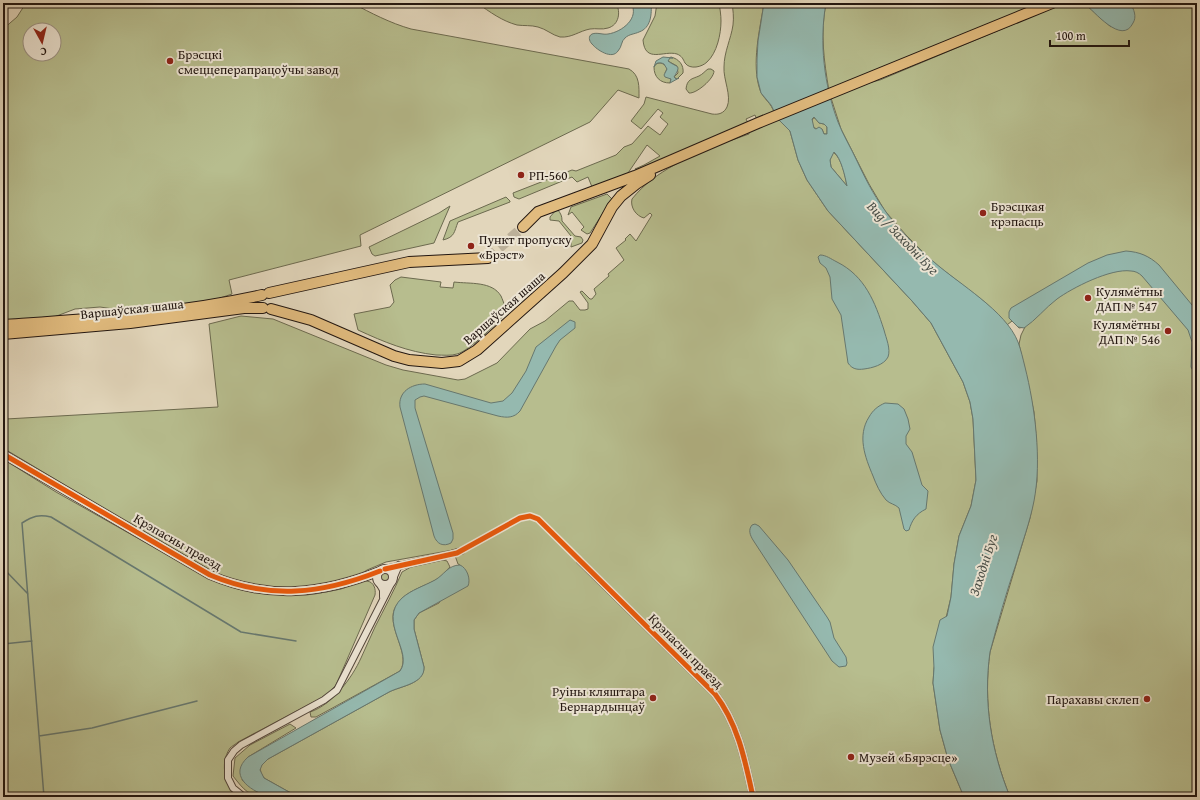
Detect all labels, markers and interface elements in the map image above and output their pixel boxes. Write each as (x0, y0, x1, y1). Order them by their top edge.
north arrow (22, 22, 62, 62)
scale bar (1050, 22, 1129, 48)
text: 100 m (1056, 27, 1086, 44)
text: С (39, 44, 48, 60)
place label: Брэсцкі смеццеперапрацоўчы завод (178, 45, 339, 79)
marker: Брэсцкі смеццеперапрацоўчы завод (165, 56, 175, 66)
place label: РП-560 (529, 166, 568, 185)
marker: РП-560 (516, 170, 526, 180)
water label: Bug / Заходні Буг (862, 196, 943, 279)
place label: Брэсцкая крэпасць (991, 197, 1045, 231)
marker: Брэсцкая крэпасць (978, 208, 988, 218)
place label: Пункт пропуску «Брэст» (479, 230, 572, 264)
marker: Пункт пропуску «Брэст» (466, 241, 476, 251)
street label: Варшаўская шаша (459, 266, 550, 349)
place label: Кулямётны ДАП № 547 (1095, 282, 1163, 316)
marker: Кулямётны ДАП № 547 (1083, 293, 1093, 303)
street label: Варшаўская шаша (80, 294, 185, 324)
place label: Кулямётны ДАП № 546 (1093, 315, 1160, 349)
marker: Кулямётны ДАП № 546 (1163, 326, 1173, 336)
street label: Крэпасны праезд (130, 509, 226, 575)
water label: Заходні Буг (964, 532, 1002, 598)
street label: Крэпасны праезд (644, 609, 728, 693)
place label: Руіны кляштара Бернардынцаў (552, 682, 646, 716)
place label: Парахавы склеп (1047, 690, 1139, 709)
marker: Руіны кляштара Бернардынцаў (648, 693, 658, 703)
marker: Парахавы склеп (1142, 694, 1152, 704)
place label: Музей «Бярэсце» (859, 748, 957, 767)
marker: Музей «Бярэсце» (846, 752, 856, 762)

